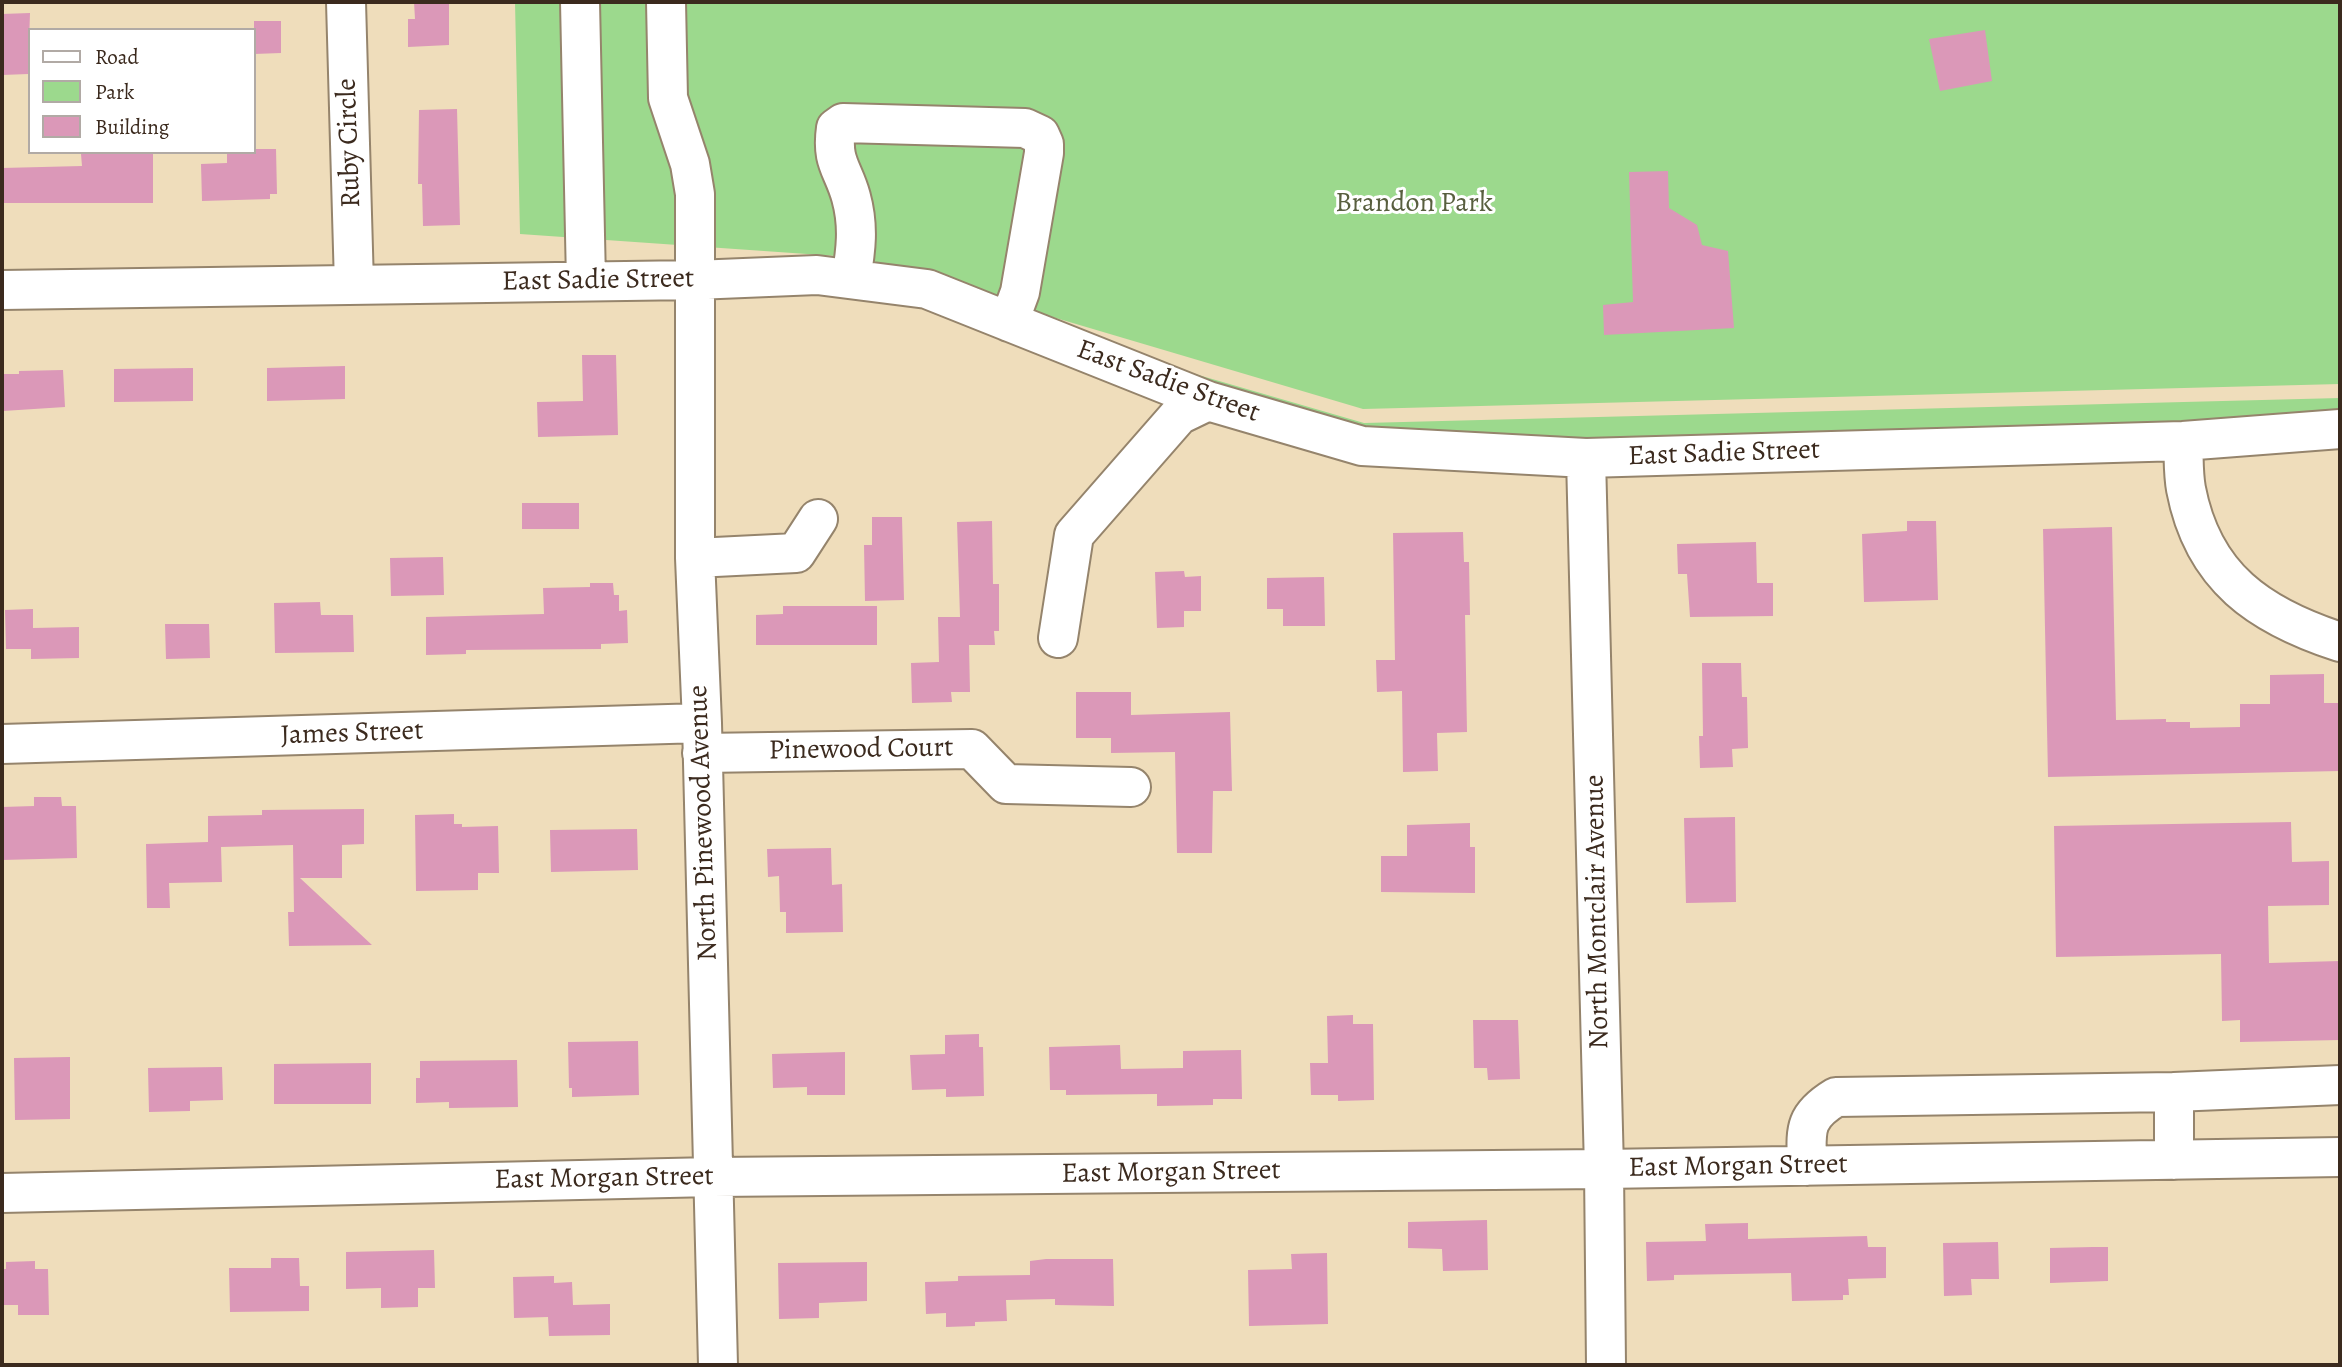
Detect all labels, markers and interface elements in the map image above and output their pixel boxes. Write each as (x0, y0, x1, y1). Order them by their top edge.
legend (28, 28, 256, 154)
text: Road (95, 43, 139, 71)
text: Park (95, 78, 134, 106)
street label: Ruby Circle (331, 78, 369, 208)
text: Building (95, 113, 169, 141)
park label: Brandon Park (1335, 187, 1493, 221)
street label: East Sadie Street (502, 263, 694, 299)
street label: East Sadie Street (1072, 333, 1264, 431)
street label: East Sadie Street (1627, 434, 1821, 474)
street label: North Pinewood Avenue (682, 684, 726, 962)
street label: James Street (280, 715, 424, 753)
street label: Pinewood Court (768, 732, 954, 768)
street label: North Montclair Avenue (1579, 774, 1617, 1050)
street label: East Morgan Street (1628, 1148, 1848, 1186)
street label: East Morgan Street (1061, 1154, 1281, 1192)
street label: East Morgan Street (494, 1160, 714, 1198)

